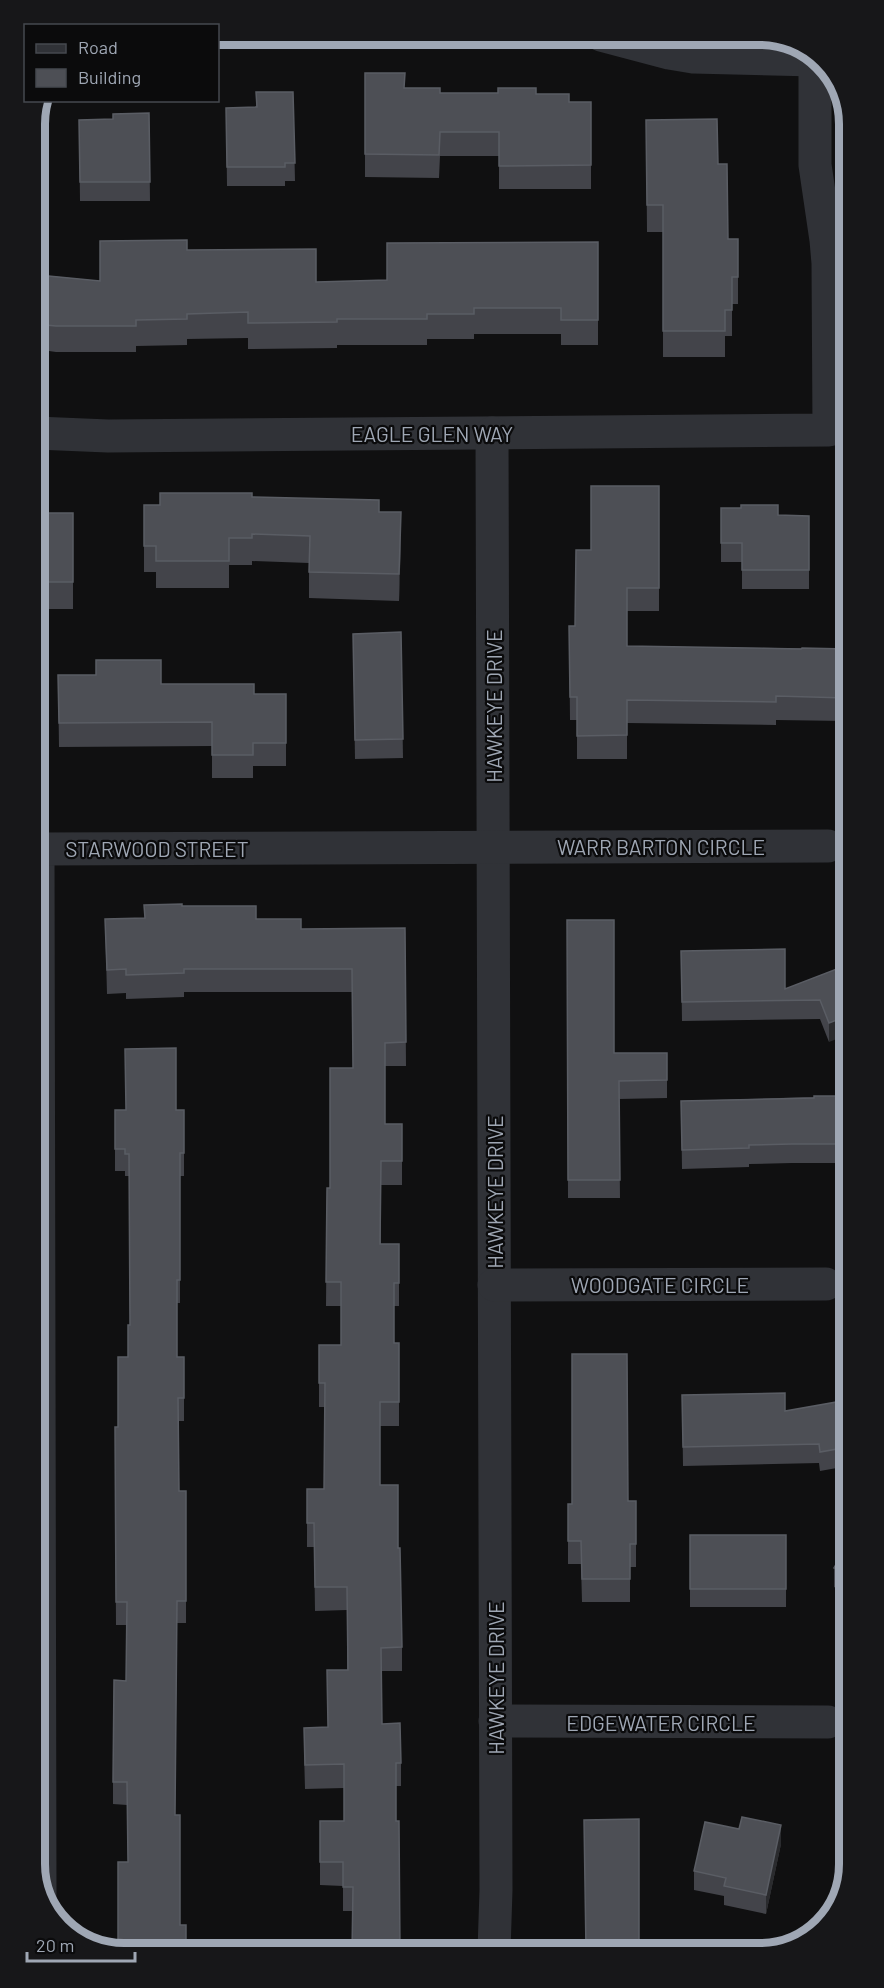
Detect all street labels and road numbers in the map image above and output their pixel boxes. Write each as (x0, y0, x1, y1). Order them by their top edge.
street label: EAGLE GLEN WAY (351, 421, 513, 446)
street label: HAWKEYE DRIVE (481, 629, 506, 783)
street label: WARR BARTON CIRCLE (557, 834, 765, 859)
street label: STARWOOD STREET (65, 836, 249, 861)
street label: HAWKEYE DRIVE (482, 1115, 507, 1269)
street label: WOODGATE CIRCLE (571, 1272, 749, 1297)
street label: HAWKEYE DRIVE (483, 1601, 508, 1755)
street label: EDGEWATER CIRCLE (566, 1710, 756, 1735)

